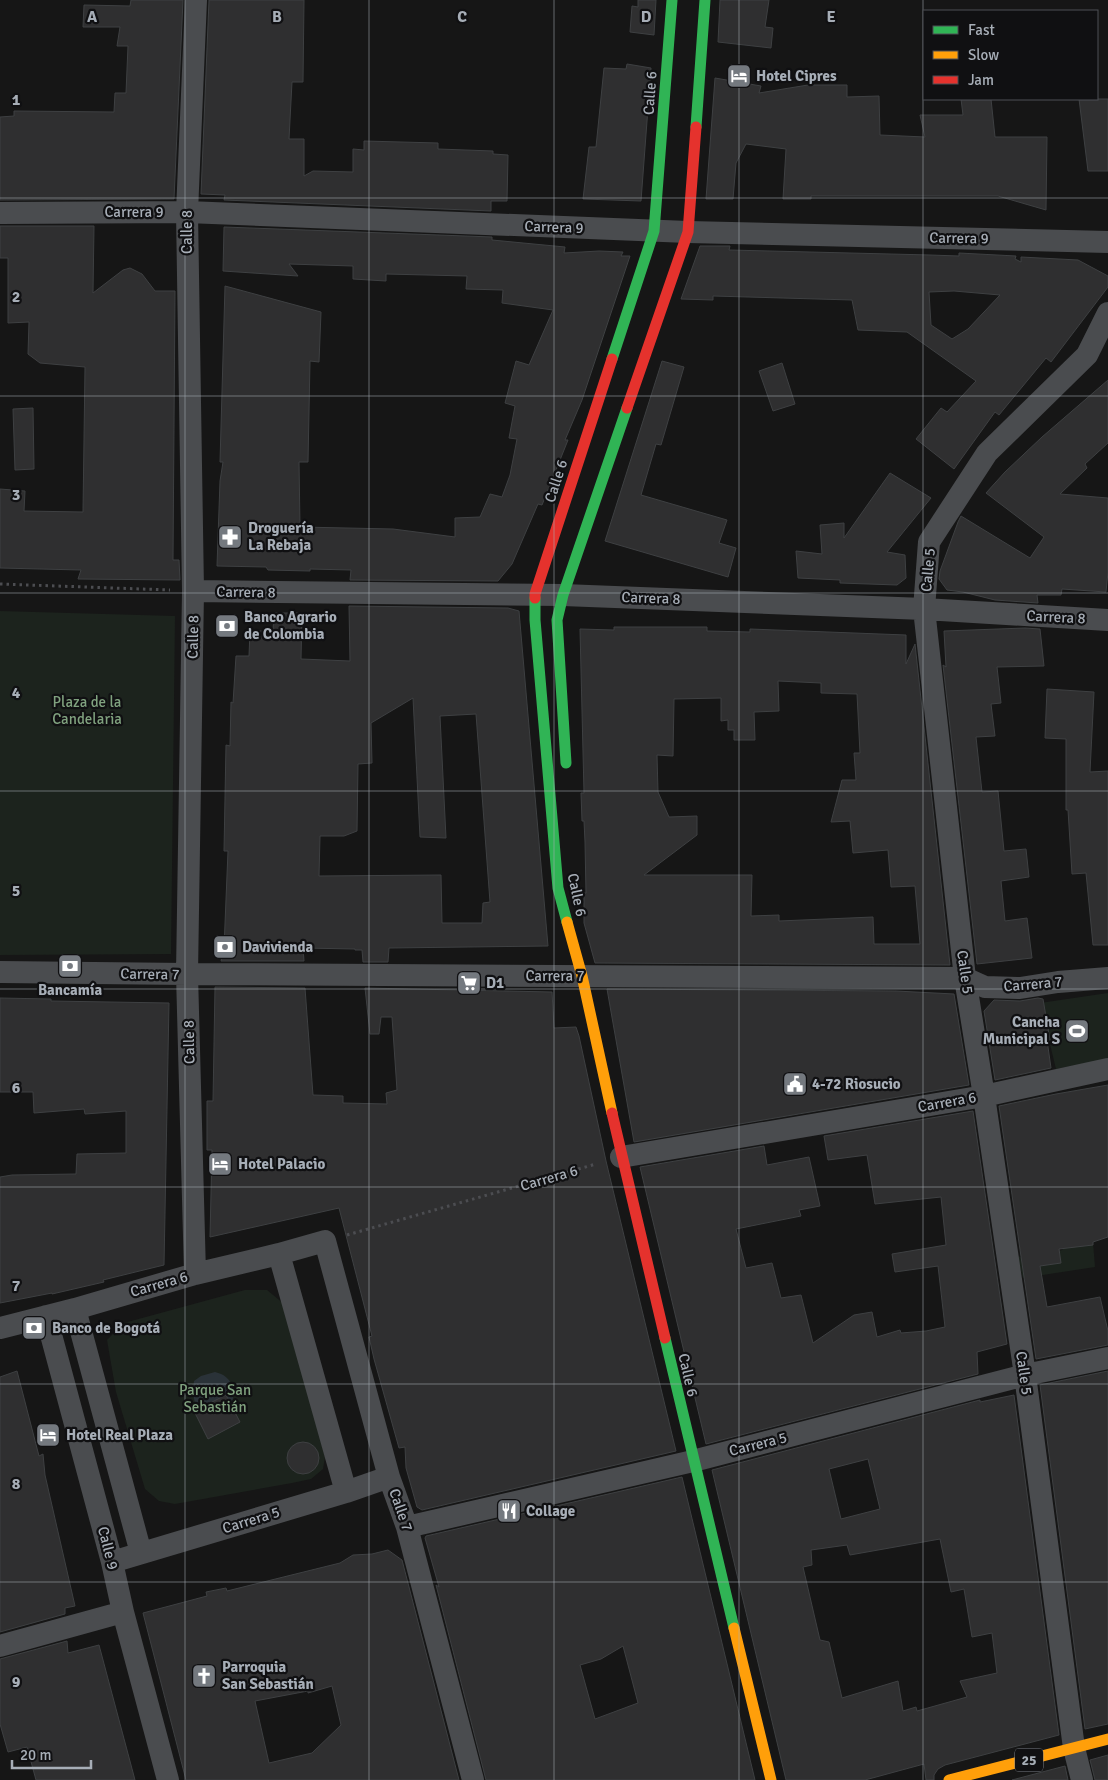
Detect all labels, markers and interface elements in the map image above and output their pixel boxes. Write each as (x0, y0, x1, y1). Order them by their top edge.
text: A (87, 7, 98, 27)
text: B (272, 7, 282, 27)
text: C (457, 7, 467, 27)
text: D (641, 7, 652, 27)
text: E (826, 7, 836, 27)
legend (923, 10, 1098, 100)
text: Fast (968, 21, 995, 39)
text: Slow (968, 46, 999, 64)
hotel icon: Hotel Cipres (726, 63, 752, 89)
place label: Hotel Cipres (756, 67, 837, 85)
street label: Calle 6 (639, 70, 661, 116)
text: Jam (968, 71, 994, 89)
text: 1 (12, 90, 21, 110)
street label: Carrera 9 (104, 203, 164, 221)
street label: Calle 8 (178, 210, 196, 254)
street label: Carrera 9 (524, 217, 584, 237)
street label: Carrera 9 (929, 228, 989, 248)
text: 2 (12, 287, 20, 307)
street label: Calle 6 (541, 457, 571, 505)
text: 3 (12, 485, 20, 505)
place label: Droguería La Rebaja (248, 519, 314, 554)
pharmacy icon: Droguería La Rebaja (217, 524, 243, 550)
street label: Calle 5 (917, 547, 939, 593)
street label: Carrera 8 (216, 582, 276, 602)
street label: Carrera 8 (621, 588, 681, 608)
street label: Carrera 8 (1026, 606, 1086, 628)
place label: Banco Agrario de Colombia (244, 608, 337, 643)
bank icon: Banco Agrario de Colombia (214, 613, 240, 639)
street label: Calle 8 (184, 615, 202, 659)
text: 4 (12, 683, 21, 703)
park label: Plaza de la Candelaria (52, 693, 122, 728)
street label: Calle 6 (564, 872, 590, 918)
text: 5 (12, 881, 20, 901)
bank icon: Davivienda (212, 934, 238, 960)
place label: Davivienda (242, 938, 314, 956)
street label: Calle 5 (953, 949, 977, 995)
bank icon: Bancamía (57, 953, 83, 979)
street label: Carrera 7 (120, 964, 180, 984)
street label: Carrera 7 (525, 967, 585, 985)
supermarket icon: D1 (456, 970, 482, 996)
street label: Carrera 7 (1003, 972, 1063, 996)
place label: D1 (486, 974, 504, 992)
place label: Bancamía (38, 981, 102, 999)
place label: Cancha Municipal S (983, 1013, 1060, 1048)
sports icon: Cancha Municipal S (1064, 1018, 1090, 1044)
street label: Calle 8 (180, 1020, 198, 1064)
public building icon: 4-72 Riosucio (782, 1071, 808, 1097)
place label: 4-72 Riosucio (812, 1075, 901, 1093)
text: 6 (12, 1078, 21, 1098)
street label: Carrera 6 (916, 1088, 978, 1116)
hotel icon: Hotel Palacio (207, 1151, 233, 1177)
place label: Hotel Palacio (238, 1155, 325, 1173)
street label: Carrera 6 (518, 1161, 580, 1195)
street label: Carrera 6 (128, 1267, 190, 1301)
text: 7 (12, 1276, 21, 1296)
bank icon: Banco de Bogotá (21, 1315, 47, 1341)
place label: Banco de Bogotá (52, 1319, 161, 1337)
street label: Calle 5 (1012, 1350, 1036, 1396)
street label: Calle 6 (674, 1352, 702, 1398)
park label: Parque San Sebastián (179, 1381, 251, 1416)
hotel icon: Hotel Real Plaza (35, 1422, 61, 1448)
place label: Hotel Real Plaza (66, 1426, 173, 1444)
street label: Carrera 5 (727, 1428, 789, 1460)
text: 8 (12, 1474, 21, 1494)
street label: Calle 7 (385, 1486, 417, 1534)
restaurant icon: Collage (496, 1498, 522, 1524)
place label: Collage (526, 1502, 575, 1520)
street label: Carrera 5 (220, 1503, 282, 1537)
street label: Calle 9 (94, 1524, 122, 1572)
place label: Parroquia San Sebastián (222, 1658, 314, 1693)
church icon: Parroquia San Sebastián (191, 1663, 217, 1689)
text: 9 (12, 1672, 21, 1692)
scale bar (12, 1738, 91, 1770)
text: 20 m (20, 1746, 51, 1764)
road number: 25 (1015, 1748, 1043, 1772)

